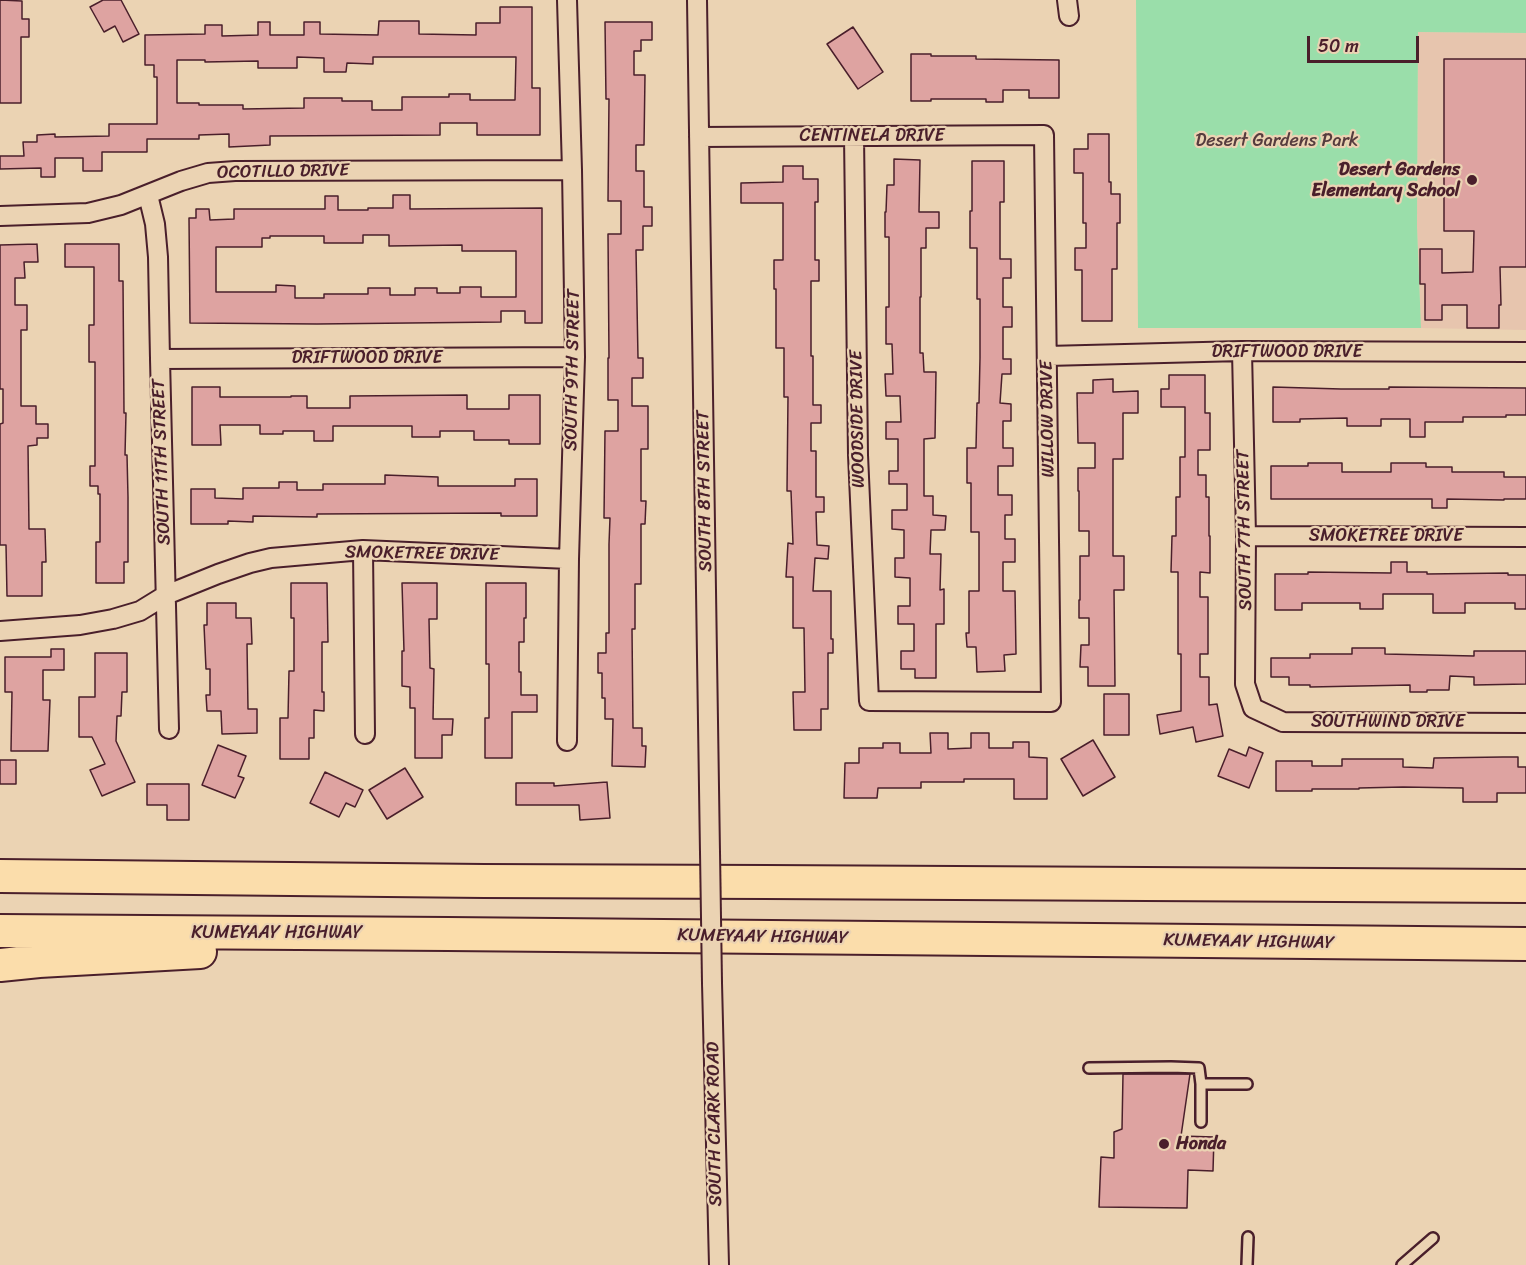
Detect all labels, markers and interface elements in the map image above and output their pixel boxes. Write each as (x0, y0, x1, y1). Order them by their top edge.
scale bar (1310, 24, 1422, 62)
text: 50 m (1318, 30, 1359, 62)
street label: CENTINELA DRIVE (799, 125, 945, 147)
park label: Desert Gardens Park (1196, 130, 1358, 152)
place label: Desert Gardens Elementary School (1311, 159, 1460, 201)
street label: OCOTILLO DRIVE (217, 160, 349, 184)
marker: Desert Gardens Elementary School (1465, 173, 1479, 187)
street label: SOUTH 9TH STREET (561, 289, 585, 451)
street label: DRIFTWOOD DRIVE (1211, 341, 1363, 363)
street label: DRIFTWOOD DRIVE (291, 347, 443, 369)
street label: WOODSIDE DRIVE (846, 350, 870, 488)
street label: WILLOW DRIVE (1036, 360, 1060, 478)
street label: SOUTH 11TH STREET (148, 379, 176, 545)
street label: SOUTH 8TH STREET (693, 410, 717, 572)
street label: SOUTH 7TH STREET (1233, 449, 1257, 611)
street label: SMOKETREE DRIVE (1309, 525, 1463, 547)
street label: SMOKETREE DRIVE (345, 542, 499, 566)
street label: SOUTHWIND DRIVE (1311, 711, 1465, 733)
street label: KUMEYAAY HIGHWAY (191, 922, 363, 944)
street label: KUMEYAAY HIGHWAY (677, 925, 849, 949)
street label: KUMEYAAY HIGHWAY (1163, 930, 1335, 954)
street label: SOUTH CLARK ROAD (703, 1042, 727, 1206)
place label: Honda (1176, 1133, 1226, 1155)
marker: Honda (1157, 1137, 1171, 1151)

